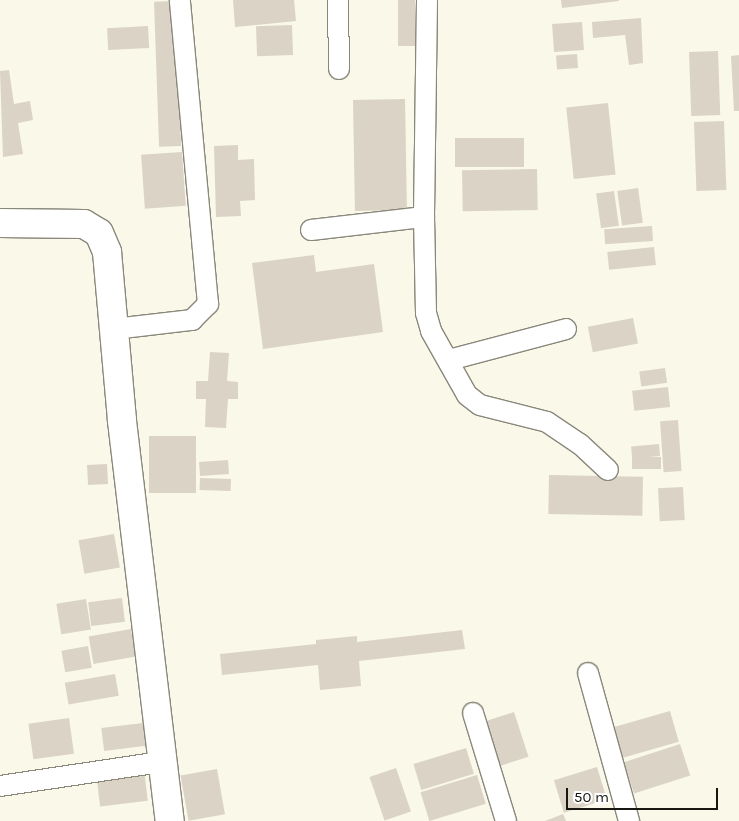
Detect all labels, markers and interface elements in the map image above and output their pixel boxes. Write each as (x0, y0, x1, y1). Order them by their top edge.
scale bar (569, 778, 722, 810)
text: 50 m (574, 788, 609, 806)

